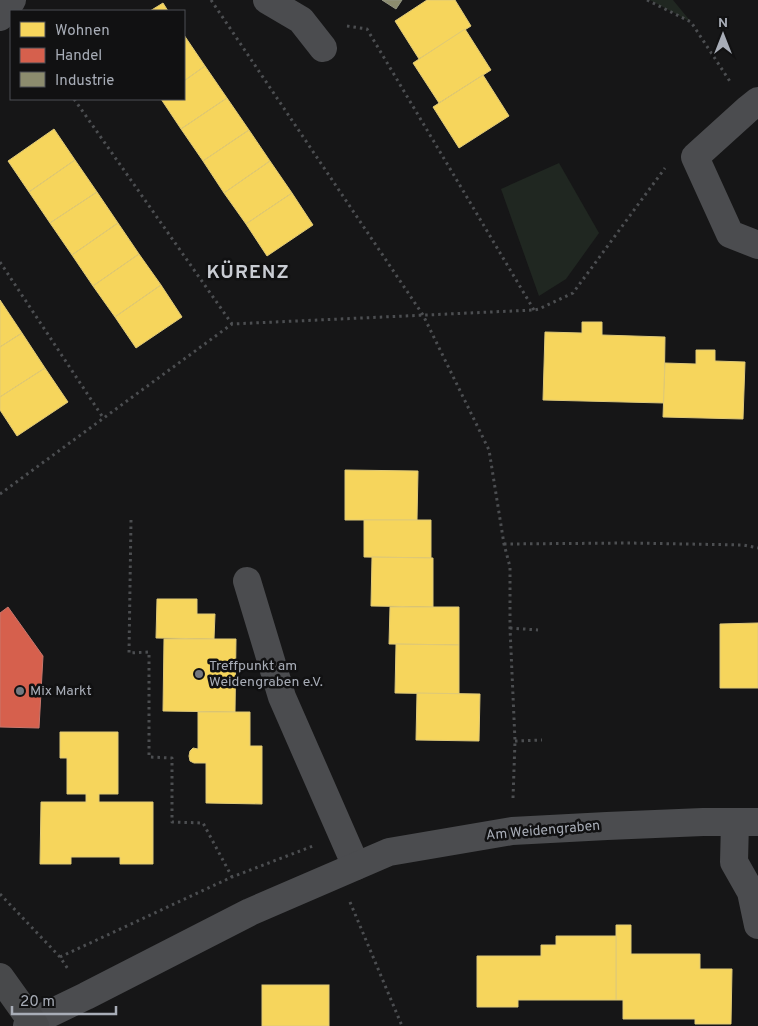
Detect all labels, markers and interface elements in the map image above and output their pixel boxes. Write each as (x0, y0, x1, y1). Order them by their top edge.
legend (10, 10, 185, 100)
north arrow (698, 10, 748, 60)
text: N (718, 15, 728, 32)
text: Wohnen (55, 22, 110, 41)
text: Handel (55, 47, 102, 66)
text: Industrie (55, 72, 114, 91)
district label: KÜRENZ (206, 260, 290, 285)
place label: Treffpunkt am Weidengraben e.V. (209, 658, 323, 691)
marker: Treffpunkt am Weidengraben e.V. (193, 668, 205, 680)
place label: Mix Markt (30, 683, 92, 700)
marker: Mix Markt (14, 685, 26, 697)
street label: Am Weidengraben (485, 818, 601, 844)
scale bar (12, 984, 116, 1016)
text: 20 m (20, 993, 55, 1012)

